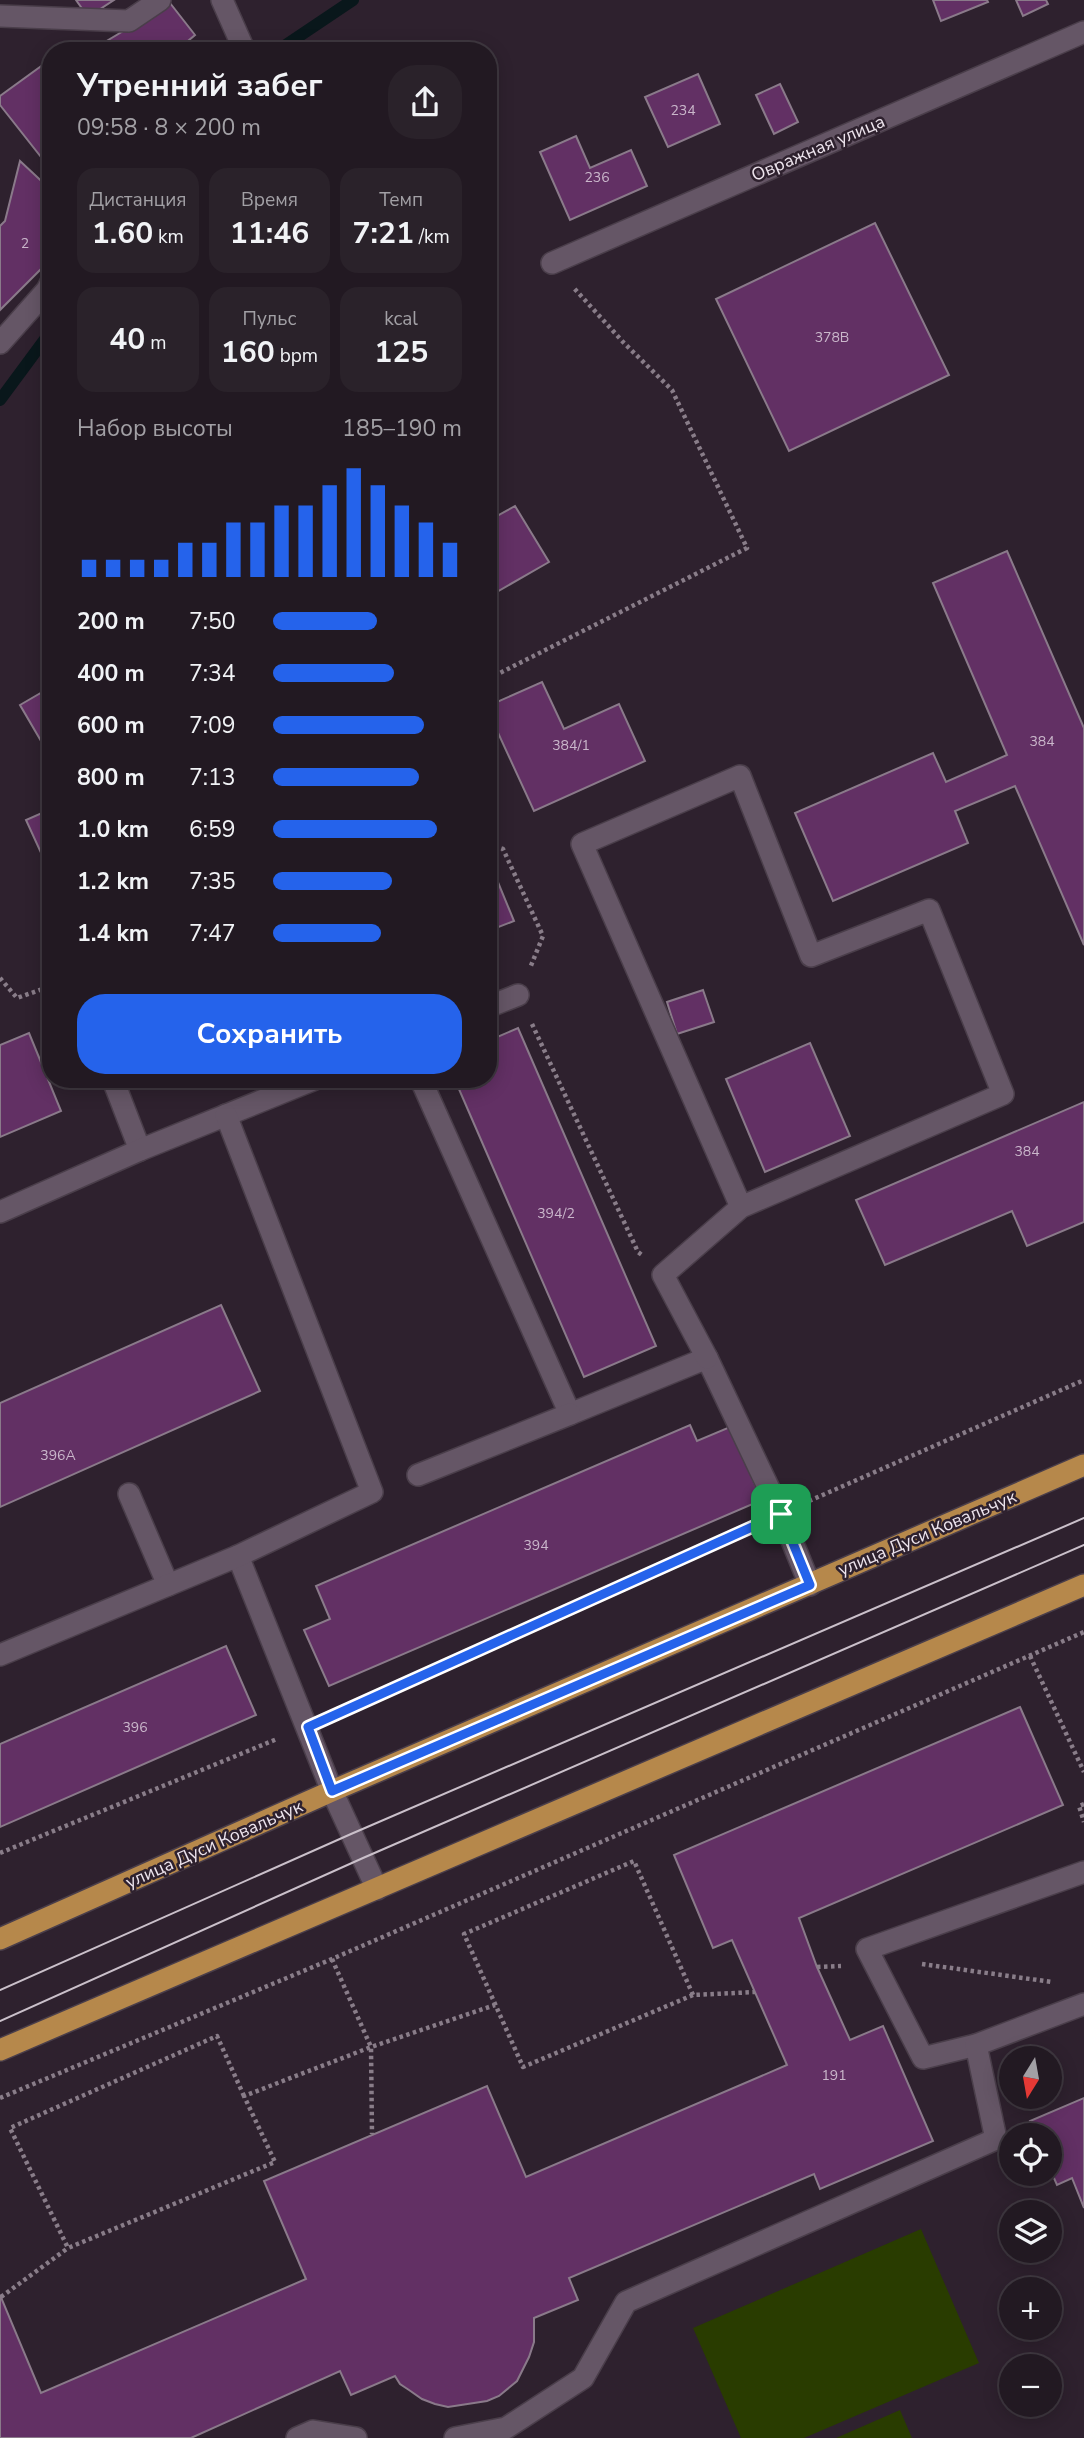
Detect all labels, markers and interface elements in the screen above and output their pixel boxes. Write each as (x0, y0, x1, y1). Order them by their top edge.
text: Утренний забег (77, 64, 323, 107)
button: share (388, 65, 462, 139)
house number: 234 (670, 101, 696, 120)
street label: Овражная улица (748, 109, 888, 187)
text: 09:58 · 8 × 200 m (77, 112, 261, 143)
house number: 236 (584, 168, 610, 187)
text: Дистанция (89, 187, 187, 213)
text: Время (241, 187, 298, 213)
text: Темп (379, 187, 423, 213)
text: 1.60 (92, 213, 153, 254)
text: 11:46 (230, 213, 309, 254)
text: 7:21 (352, 213, 414, 254)
text: km (153, 224, 184, 250)
text: /km (414, 224, 450, 250)
house number: 2 (21, 234, 29, 253)
text: Пульс (243, 306, 296, 332)
text: kcal (384, 306, 418, 332)
text: 40 (109, 319, 145, 360)
house number: 378В (815, 328, 849, 347)
text: m (145, 330, 166, 356)
text: 160 (221, 332, 275, 373)
text: 125 (374, 332, 428, 373)
text: bpm (275, 343, 318, 369)
text: Набор высоты (77, 413, 233, 444)
text: 185–190 m (342, 413, 462, 444)
text: 200 m (77, 606, 145, 637)
text: 7:50 (189, 606, 236, 637)
text: 400 m (77, 658, 145, 689)
text: 7:34 (189, 658, 236, 689)
text: 600 m (77, 710, 145, 741)
text: 7:09 (189, 710, 236, 741)
house number: 384 (1029, 732, 1055, 751)
house number: 384/1 (552, 736, 590, 755)
text: 800 m (77, 762, 145, 793)
text: 7:13 (189, 762, 236, 793)
text: 1.0 km (77, 814, 149, 845)
text: 6:59 (189, 814, 236, 845)
text: 1.2 km (77, 866, 149, 897)
text: 7:35 (189, 866, 236, 897)
text: 1.4 km (77, 918, 149, 949)
text: 7:47 (189, 918, 236, 949)
button: Сохранить (77, 994, 462, 1074)
house number: 384 (1014, 1142, 1040, 1161)
house number: 394/2 (537, 1204, 575, 1223)
house number: 396А (40, 1446, 76, 1465)
pin (751, 1484, 811, 1544)
street label: улица Дуси Ковальчук (834, 1484, 1020, 1581)
icon: arrive (762, 1495, 800, 1533)
house number: 394 (523, 1536, 549, 1555)
house number: 396 (122, 1718, 148, 1737)
street label: улица Дуси Ковальчук (122, 1794, 307, 1894)
north arrow (999, 2046, 1062, 2109)
map controls (999, 2046, 1062, 2417)
house number: 191 (821, 2066, 847, 2085)
button: locate (999, 2123, 1062, 2186)
button: layers (999, 2200, 1062, 2263)
button: + (999, 2277, 1062, 2340)
button: − (999, 2354, 1062, 2417)

